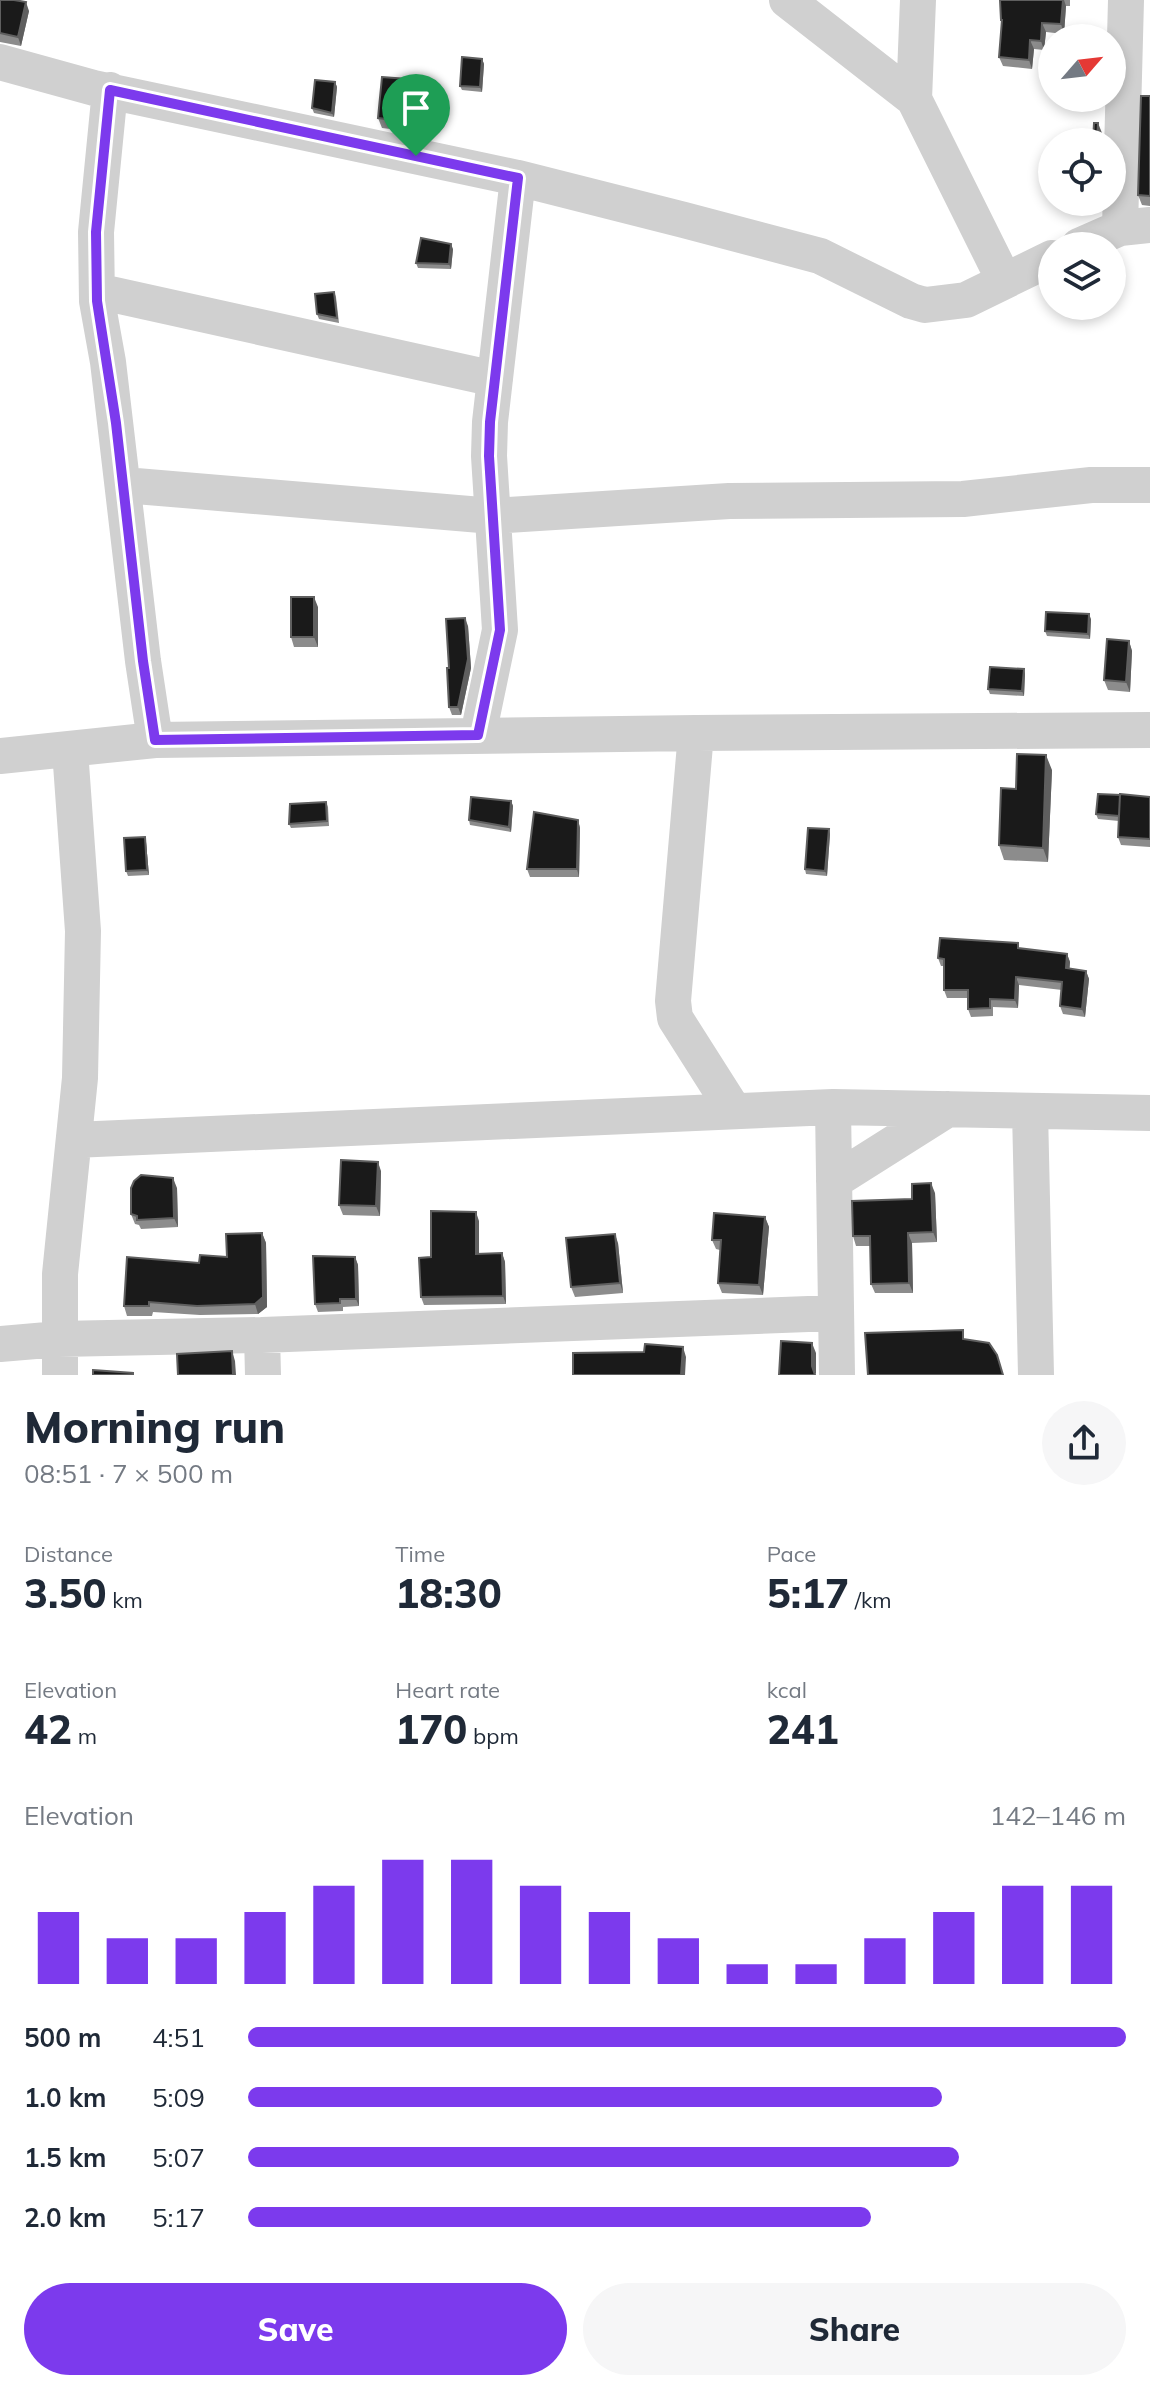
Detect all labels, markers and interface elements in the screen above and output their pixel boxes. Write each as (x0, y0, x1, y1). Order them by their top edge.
north arrow (1038, 24, 1126, 112)
map controls (1038, 24, 1126, 320)
pin (382, 74, 450, 156)
icon: arrive (394, 86, 438, 130)
button: locate (1038, 128, 1126, 216)
button: layers (1038, 232, 1126, 320)
text: Morning run (24, 1399, 285, 1454)
button: share (1042, 1401, 1126, 1485)
text: 08:51 · 7 × 500 m (24, 1457, 233, 1490)
text: Distance (24, 1540, 113, 1568)
text: Time (395, 1540, 445, 1568)
text: Pace (767, 1540, 816, 1568)
text: 3.50 (24, 1568, 106, 1618)
text: 18:30 (395, 1568, 502, 1618)
text: 5:17 (767, 1568, 849, 1618)
text: km (106, 1586, 143, 1614)
text: /km (849, 1586, 892, 1614)
text: Elevation (24, 1676, 117, 1704)
text: Heart rate (395, 1676, 500, 1704)
text: kcal (767, 1676, 807, 1704)
text: 42 (24, 1704, 72, 1754)
text: 170 (395, 1704, 467, 1754)
text: 241 (767, 1704, 839, 1754)
text: m (72, 1722, 97, 1750)
text: bpm (467, 1722, 519, 1750)
text: Elevation (24, 1799, 134, 1832)
text: 142–146 m (990, 1799, 1126, 1832)
text: 500 m (24, 2021, 101, 2054)
text: 4:51 (152, 2021, 205, 2054)
text: 1.0 km (24, 2081, 107, 2114)
text: 5:09 (152, 2081, 205, 2114)
text: 1.5 km (24, 2141, 107, 2174)
text: 5:07 (152, 2141, 205, 2174)
text: 2.0 km (24, 2201, 107, 2234)
text: 5:17 (152, 2201, 205, 2234)
button: Save (24, 2283, 567, 2375)
button: Share (583, 2283, 1126, 2375)

